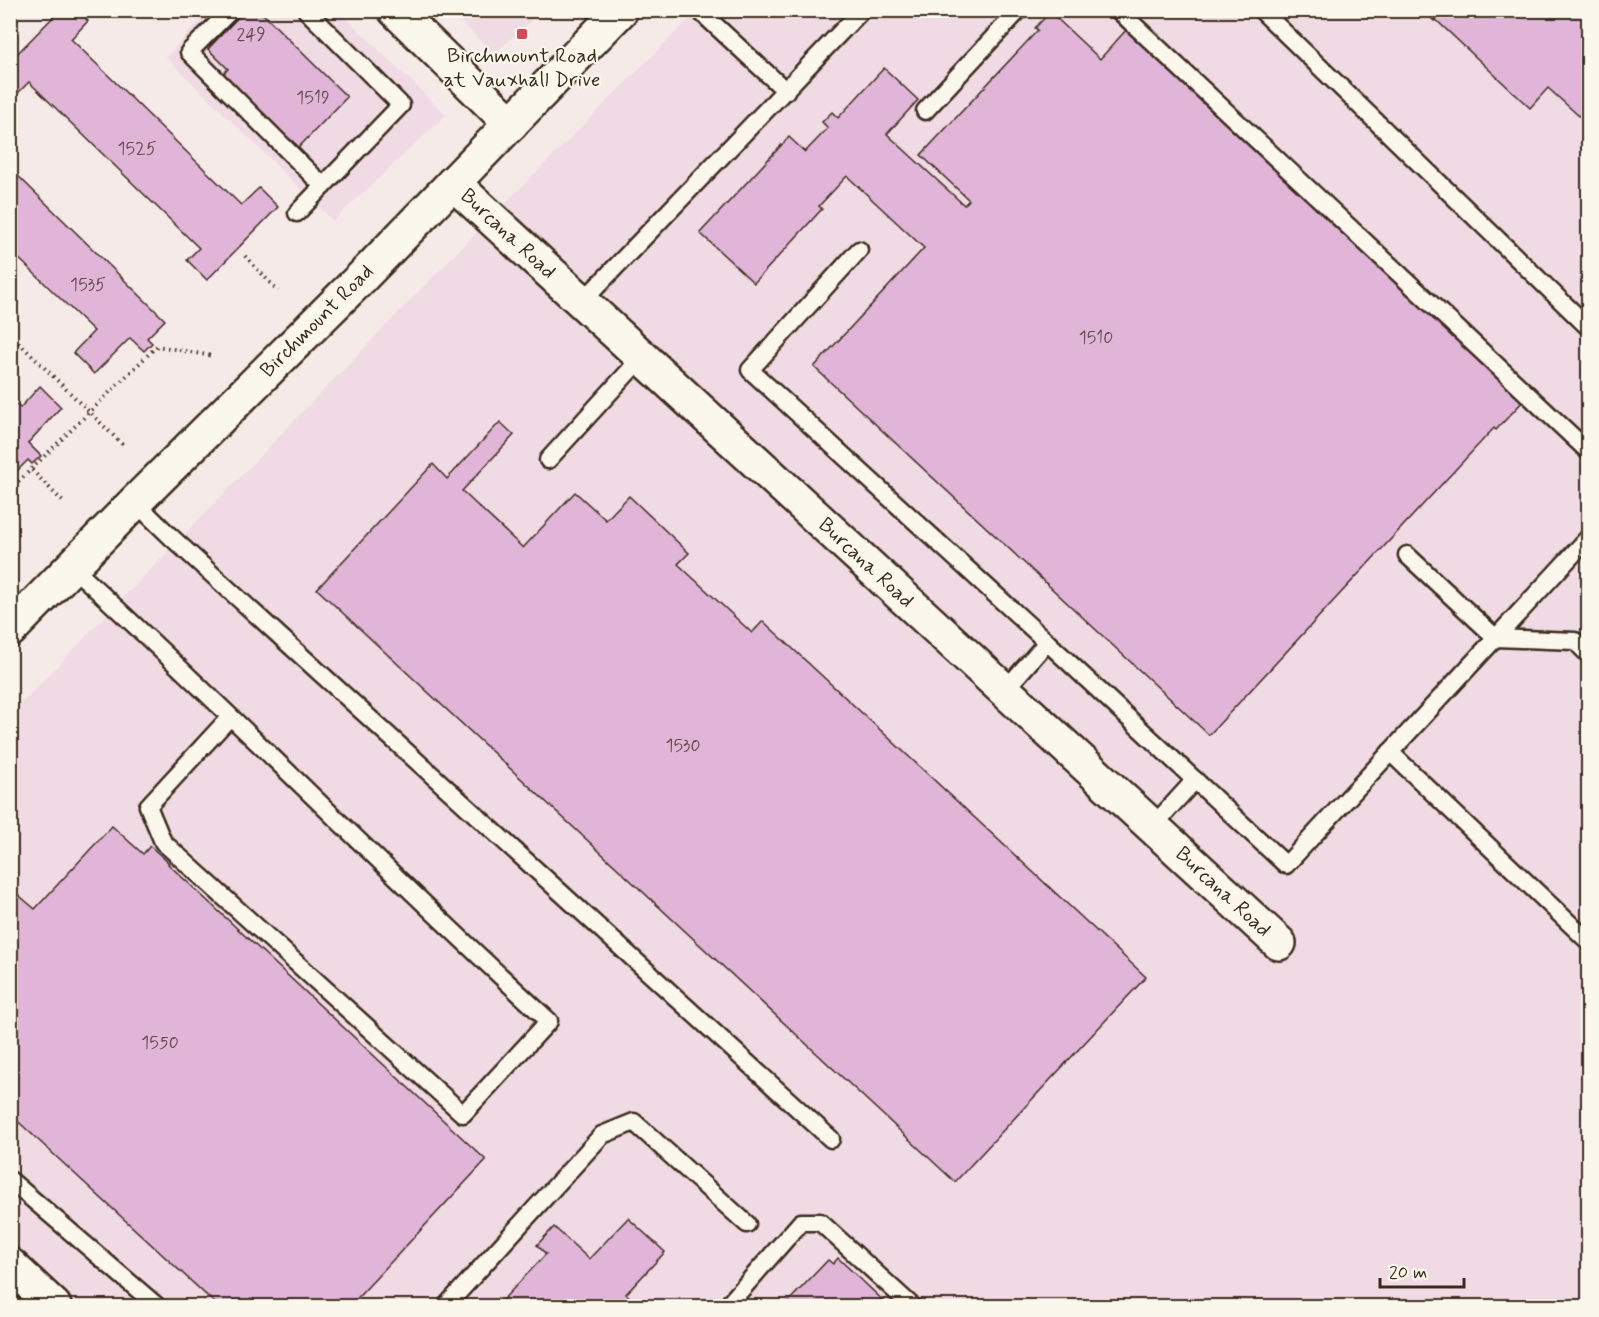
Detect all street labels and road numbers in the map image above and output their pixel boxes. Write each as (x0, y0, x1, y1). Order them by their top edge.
street label: Burcana Road (454, 182, 562, 286)
street label: Birchmount Road (254, 258, 380, 384)
street label: Burcana Road (812, 511, 920, 615)
street label: Burcana Road (1169, 840, 1277, 944)

